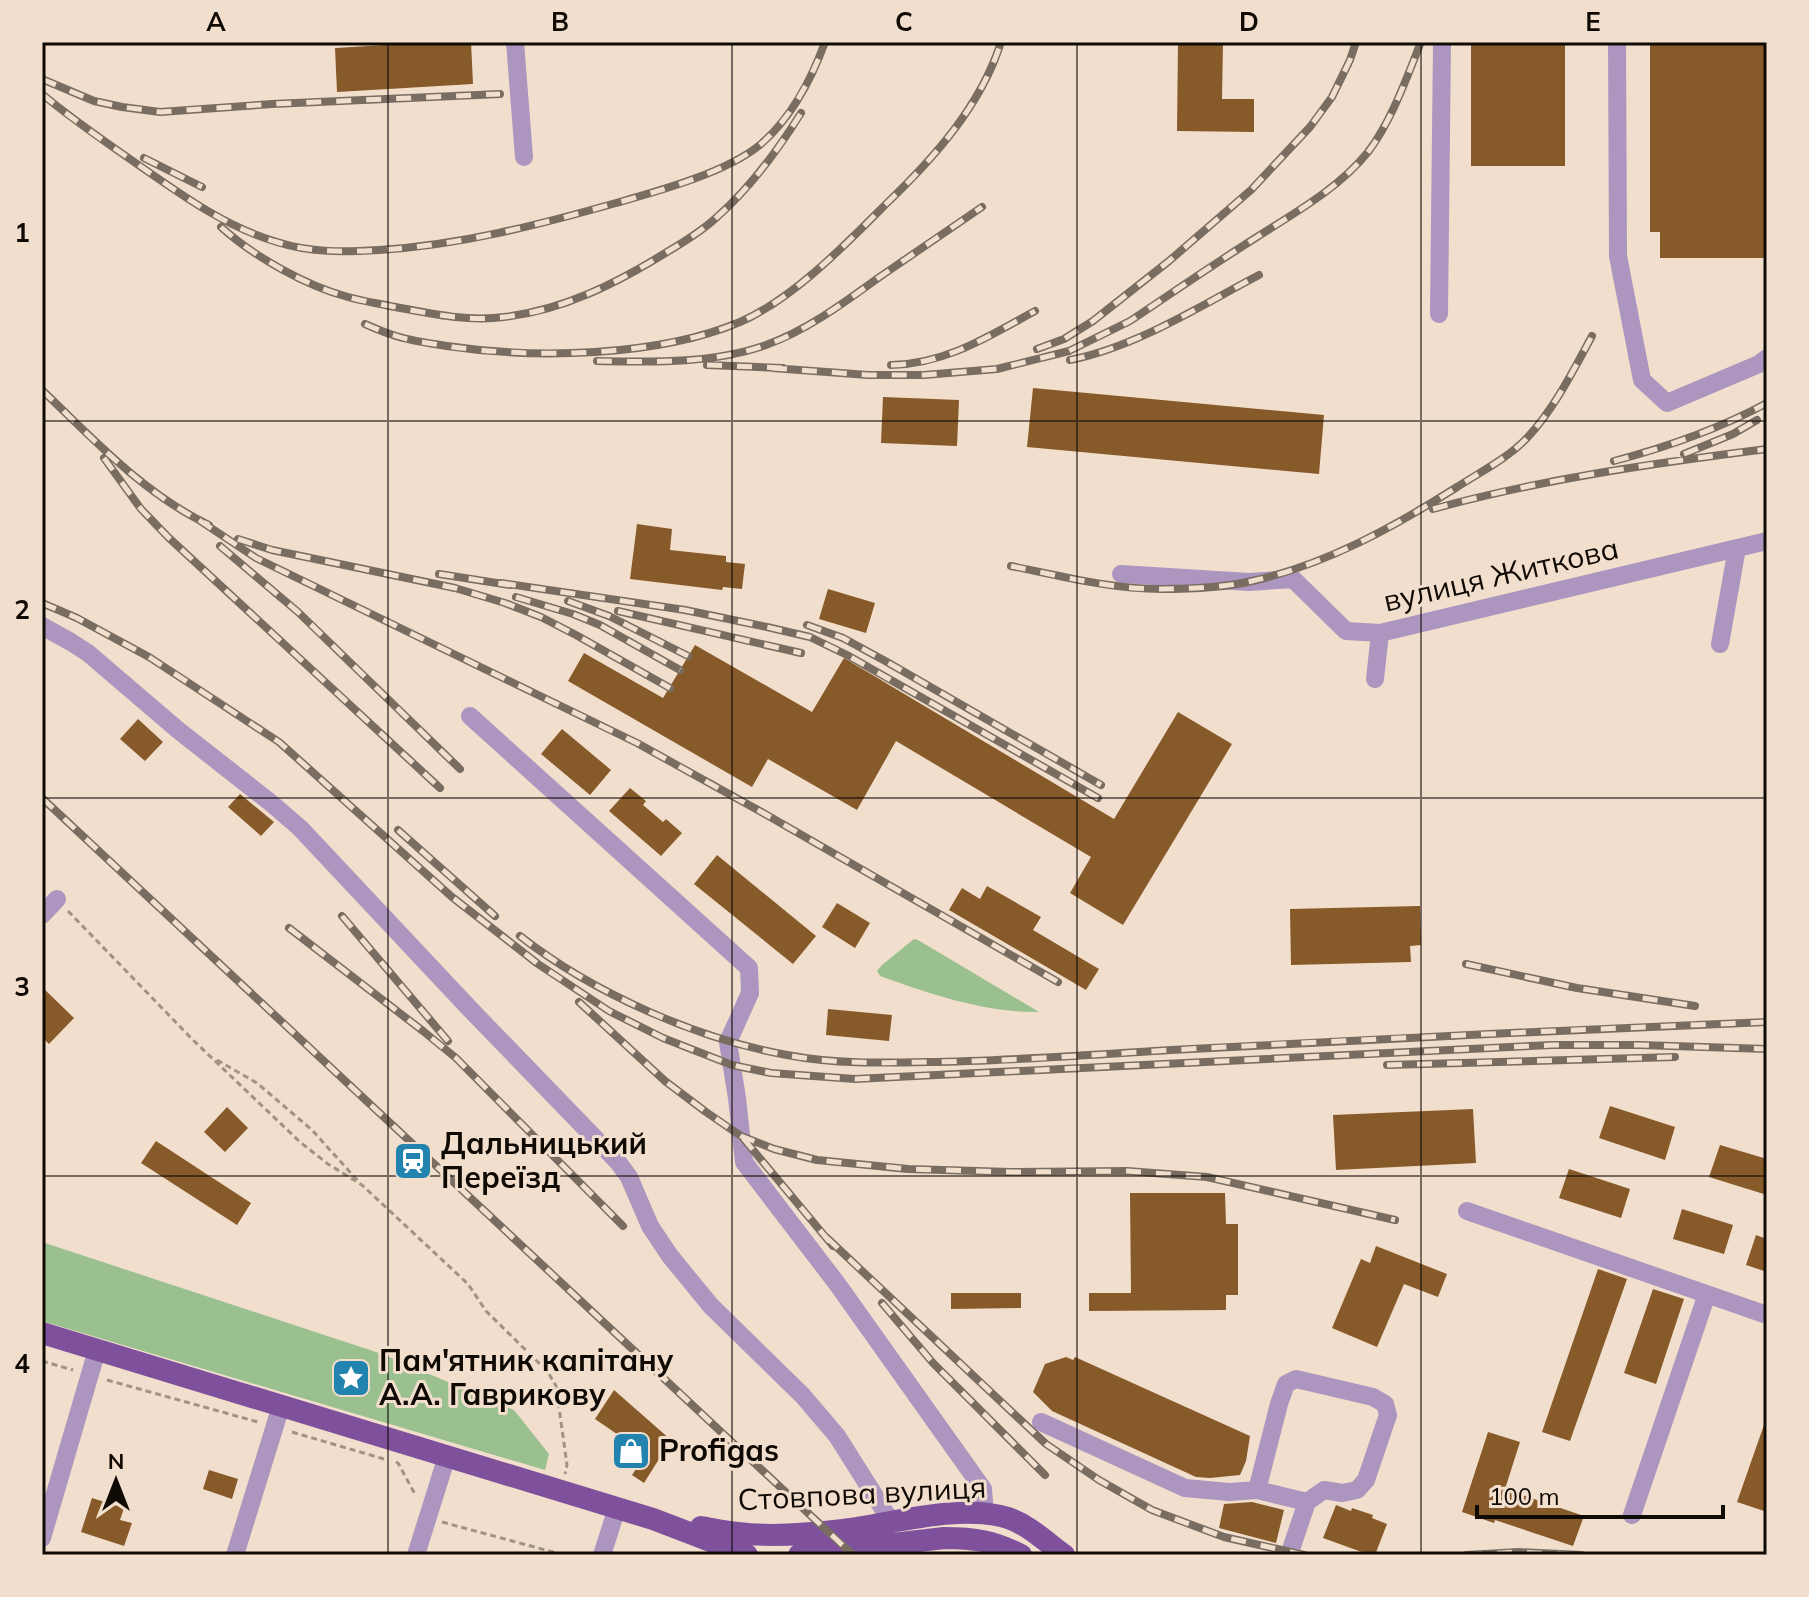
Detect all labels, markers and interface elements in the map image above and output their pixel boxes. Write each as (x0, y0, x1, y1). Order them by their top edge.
text: A (206, 5, 226, 38)
text: B (551, 5, 569, 38)
text: C (895, 5, 913, 38)
text: D (1239, 5, 1259, 38)
text: E (1585, 5, 1601, 38)
text: 1 (14, 216, 30, 249)
street label: вулиця Житкова (1380, 529, 1622, 620)
text: 2 (14, 593, 30, 626)
text: 3 (14, 970, 30, 1003)
place label: Дальницький Переїзд (441, 1124, 647, 1196)
station icon: Дальницький Переїзд (392, 1140, 434, 1182)
place label: Пам'ятник капітану А.А. Гаврикову (379, 1341, 674, 1413)
text: 4 (14, 1347, 30, 1380)
place icon: Пам'ятник капітану А.А. Гаврикову (330, 1357, 372, 1399)
shop icon: Profigas (610, 1430, 652, 1472)
place label: Profigas (659, 1431, 779, 1469)
north arrow (76, 1441, 156, 1521)
text: N (108, 1447, 124, 1475)
street label: Стовпова вулиця (737, 1468, 987, 1518)
scale bar (1477, 1469, 1723, 1519)
text: 100 m (1489, 1481, 1560, 1511)

